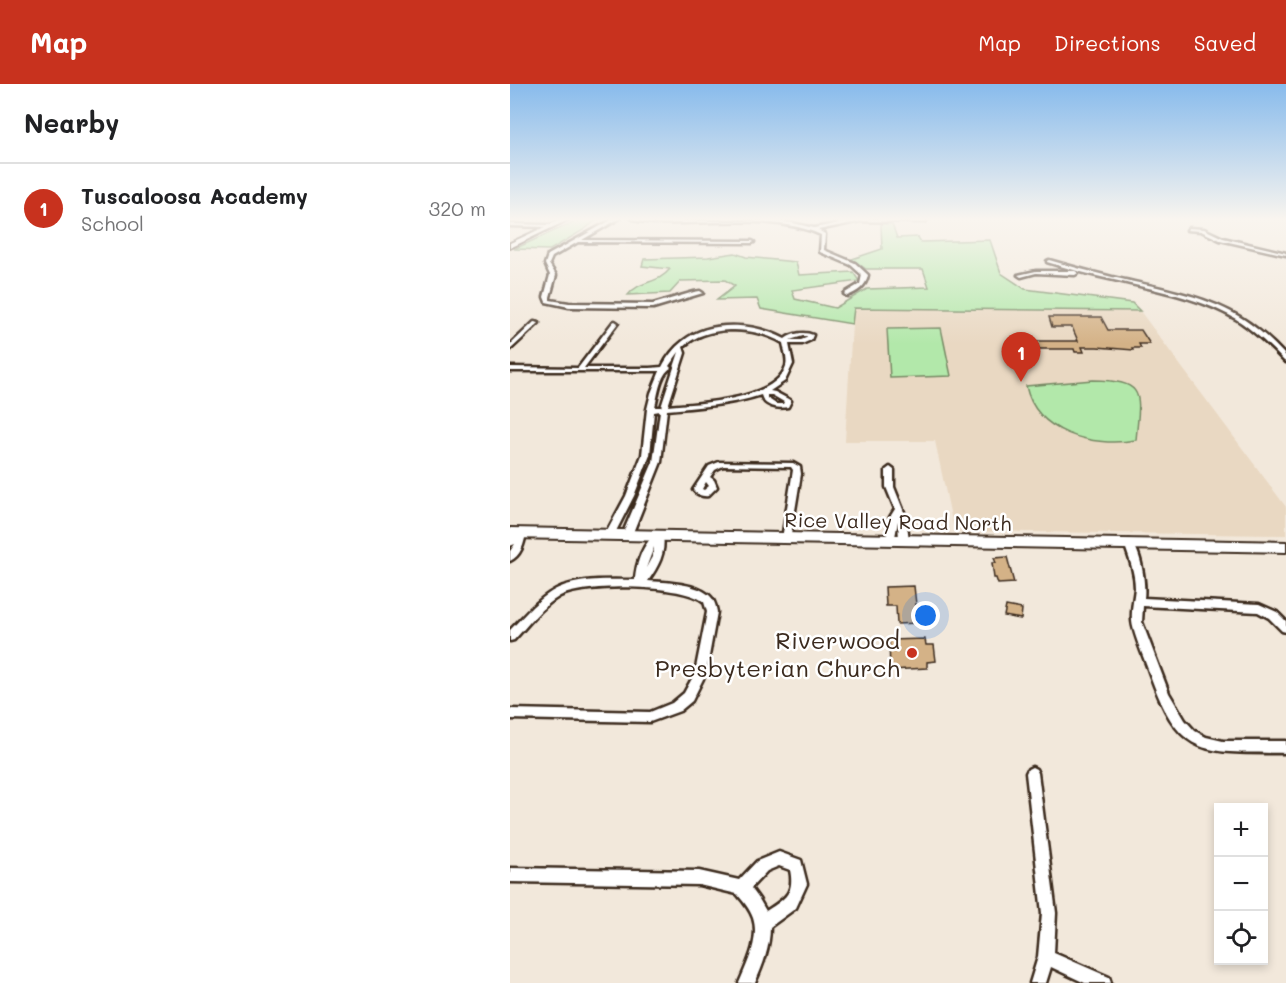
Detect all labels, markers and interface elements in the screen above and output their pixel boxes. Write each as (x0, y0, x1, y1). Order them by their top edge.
text: Map (30, 24, 87, 60)
text: Map (978, 29, 1021, 56)
text: Directions (1054, 29, 1161, 56)
text: Saved (1194, 29, 1256, 56)
text: Nearby (24, 106, 119, 140)
text: Tuscaloosa Academy (81, 181, 308, 210)
text: 1 (39, 195, 48, 221)
text: 320 m (428, 195, 486, 221)
text: School (81, 210, 144, 236)
pin: 1 (1002, 332, 1040, 382)
street label: Rice Valley Road North (784, 506, 1012, 536)
your location (911, 601, 940, 630)
place label: Riverwood Presbyterian Church (655, 624, 900, 683)
marker: Riverwood Presbyterian Church (905, 646, 919, 660)
map controls (1214, 803, 1268, 965)
button: + (1214, 803, 1268, 857)
button: − (1214, 857, 1268, 911)
button: locate (1214, 911, 1268, 965)

